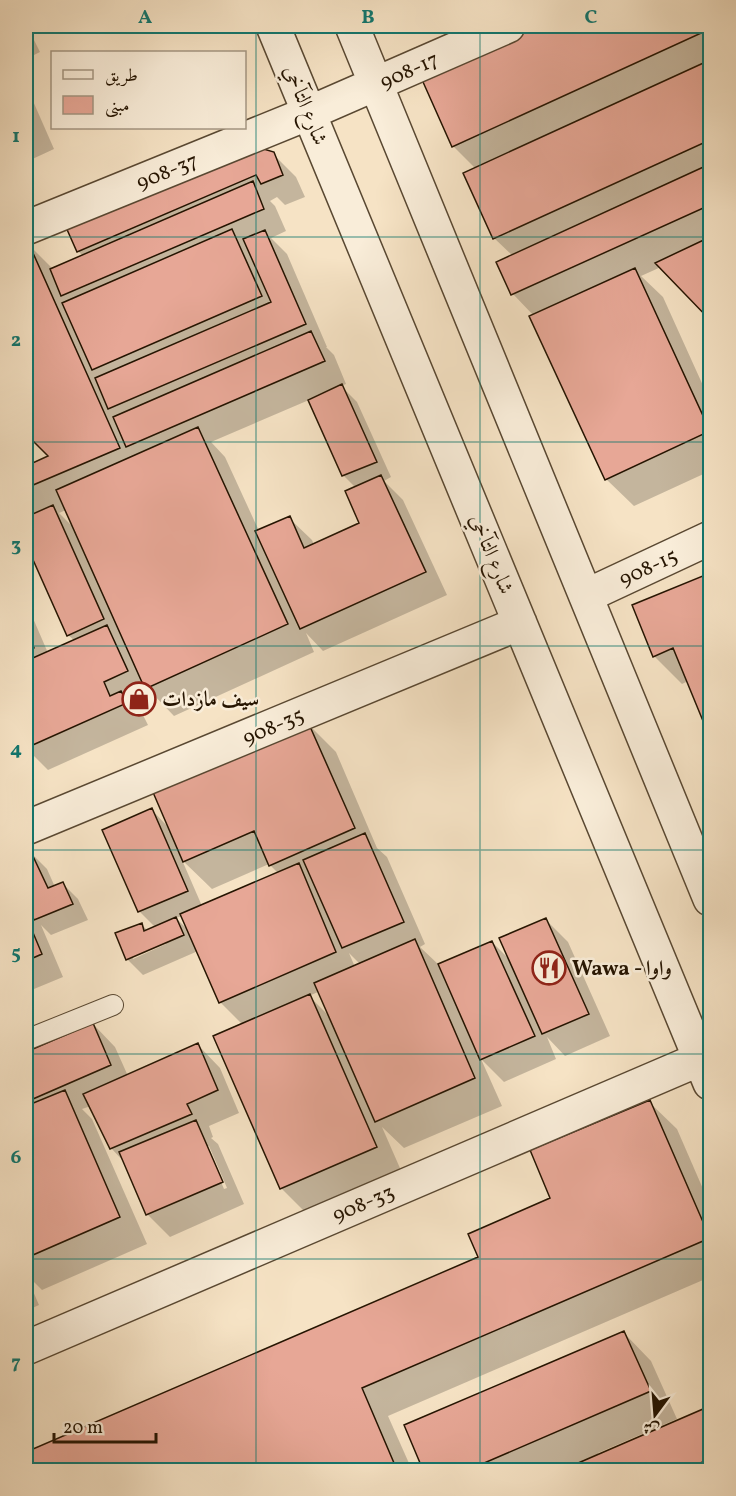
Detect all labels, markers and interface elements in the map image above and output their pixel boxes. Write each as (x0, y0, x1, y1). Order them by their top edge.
text: A (138, 4, 152, 32)
text: B (361, 4, 375, 32)
text: C (585, 4, 598, 32)
street label: 908-17 (376, 46, 444, 97)
legend (51, 51, 246, 129)
street label: شارع التآخي (274, 61, 334, 151)
text: طريق (105, 64, 138, 89)
text: مبنى (105, 94, 130, 119)
text: 1 (12, 123, 20, 151)
street label: 908-37 (132, 147, 203, 198)
text: 2 (11, 327, 21, 355)
street label: شارع التآخي (460, 510, 520, 600)
text: 3 (11, 532, 21, 560)
street label: 908-15 (615, 542, 683, 595)
shop icon: سيف مازدات (121, 681, 157, 717)
place label: سيف مازدات (162, 686, 259, 715)
street label: 908-35 (238, 701, 309, 753)
text: 4 (10, 736, 22, 764)
text: 5 (11, 940, 21, 968)
restaurant icon: Wawa - واوا (531, 950, 567, 986)
place label: Wawa - واوا (572, 955, 672, 984)
text: 6 (11, 1144, 22, 1172)
street label: 908-33 (328, 1178, 399, 1230)
text: 7 (11, 1349, 21, 1377)
north arrow (625, 1385, 685, 1445)
scale bar (54, 1406, 156, 1444)
text: ش (641, 1415, 662, 1440)
text: 20 m (63, 1416, 103, 1441)

